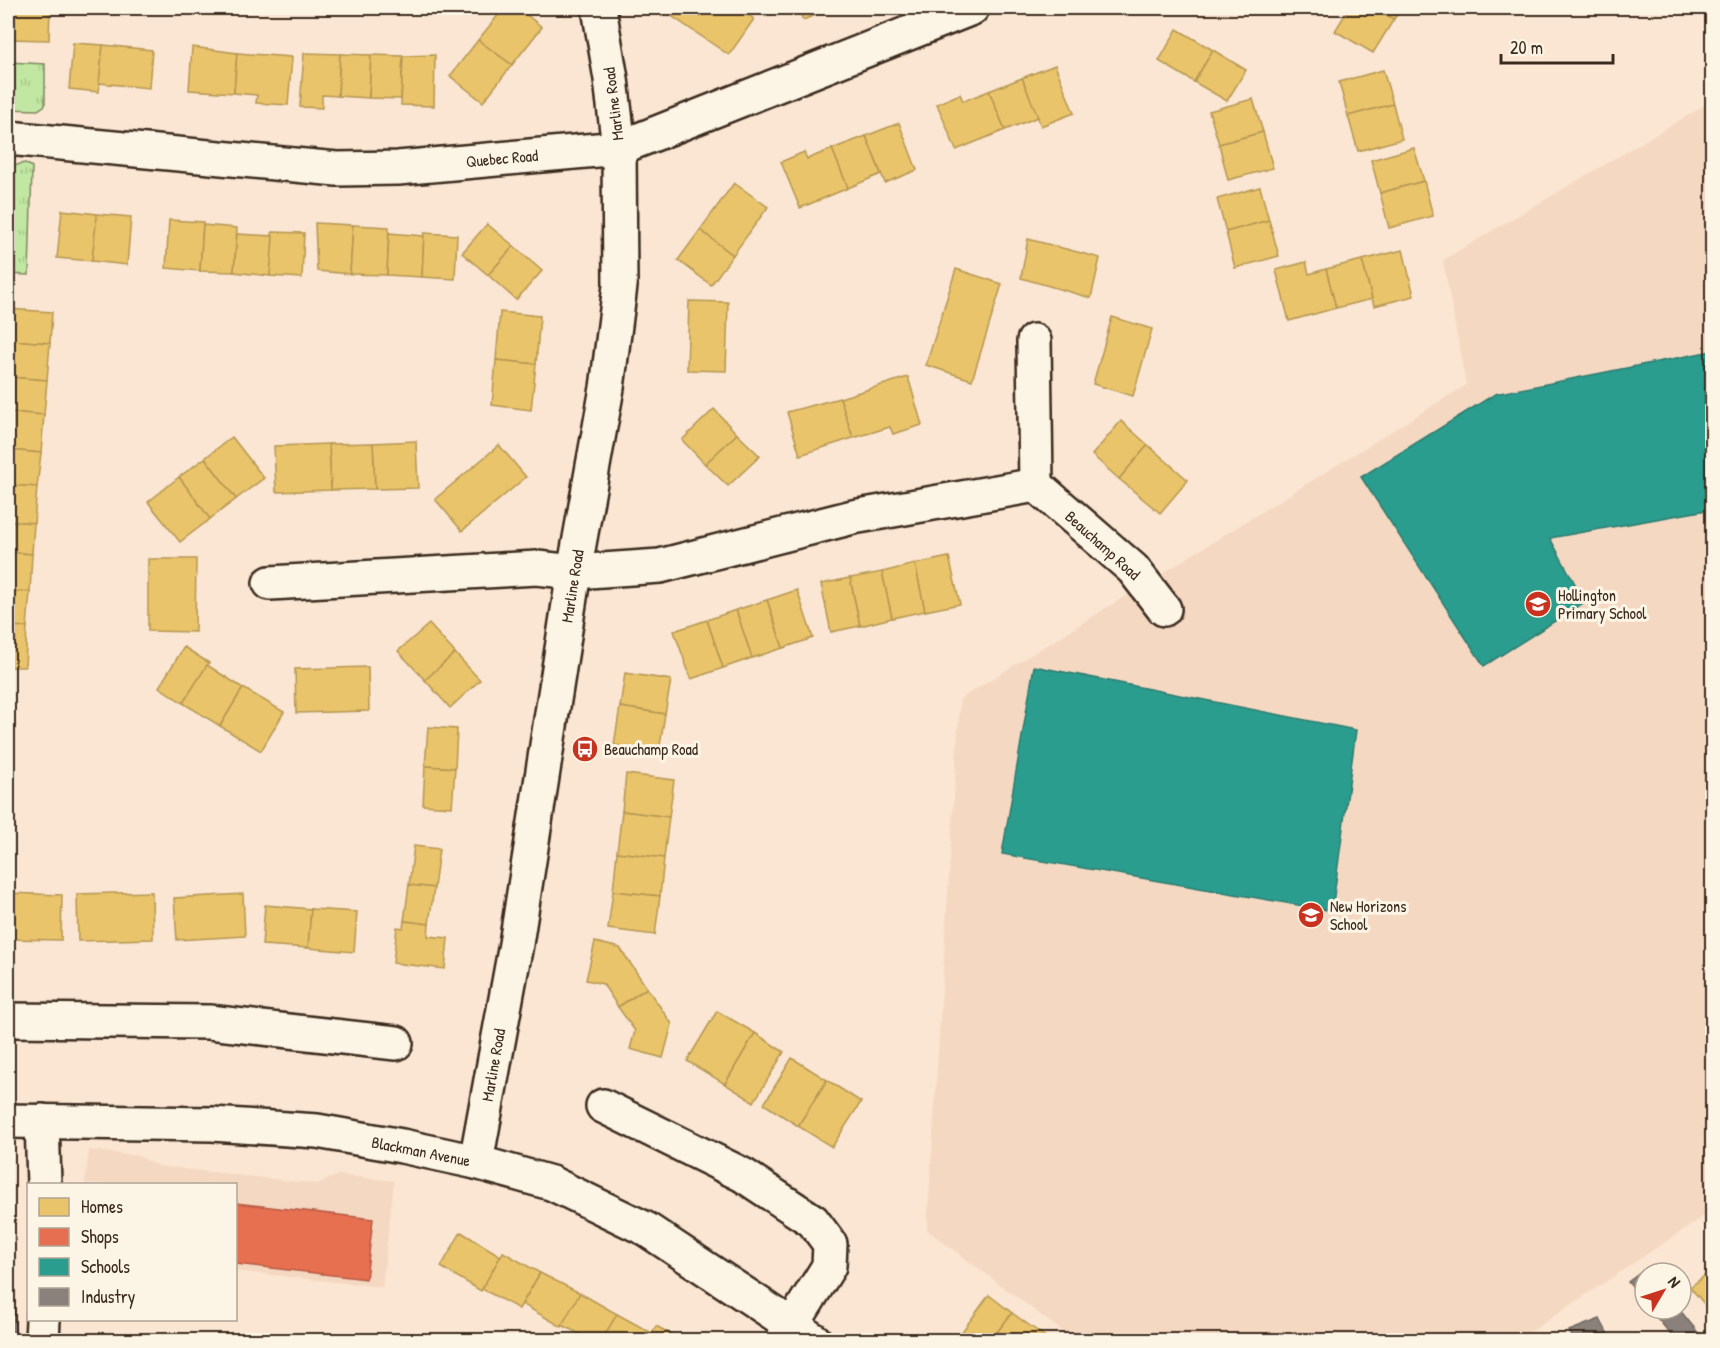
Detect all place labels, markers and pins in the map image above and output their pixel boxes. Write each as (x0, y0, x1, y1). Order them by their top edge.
place label: Hollington Primary School (1558, 584, 1647, 624)
school or university icon: Hollington Primary School (1523, 589, 1553, 619)
bus stop icon: Beauchamp Road (570, 734, 600, 764)
place label: Beauchamp Road (604, 738, 698, 760)
place label: New Horizons School (1330, 895, 1406, 935)
school or university icon: New Horizons School (1296, 900, 1326, 930)

